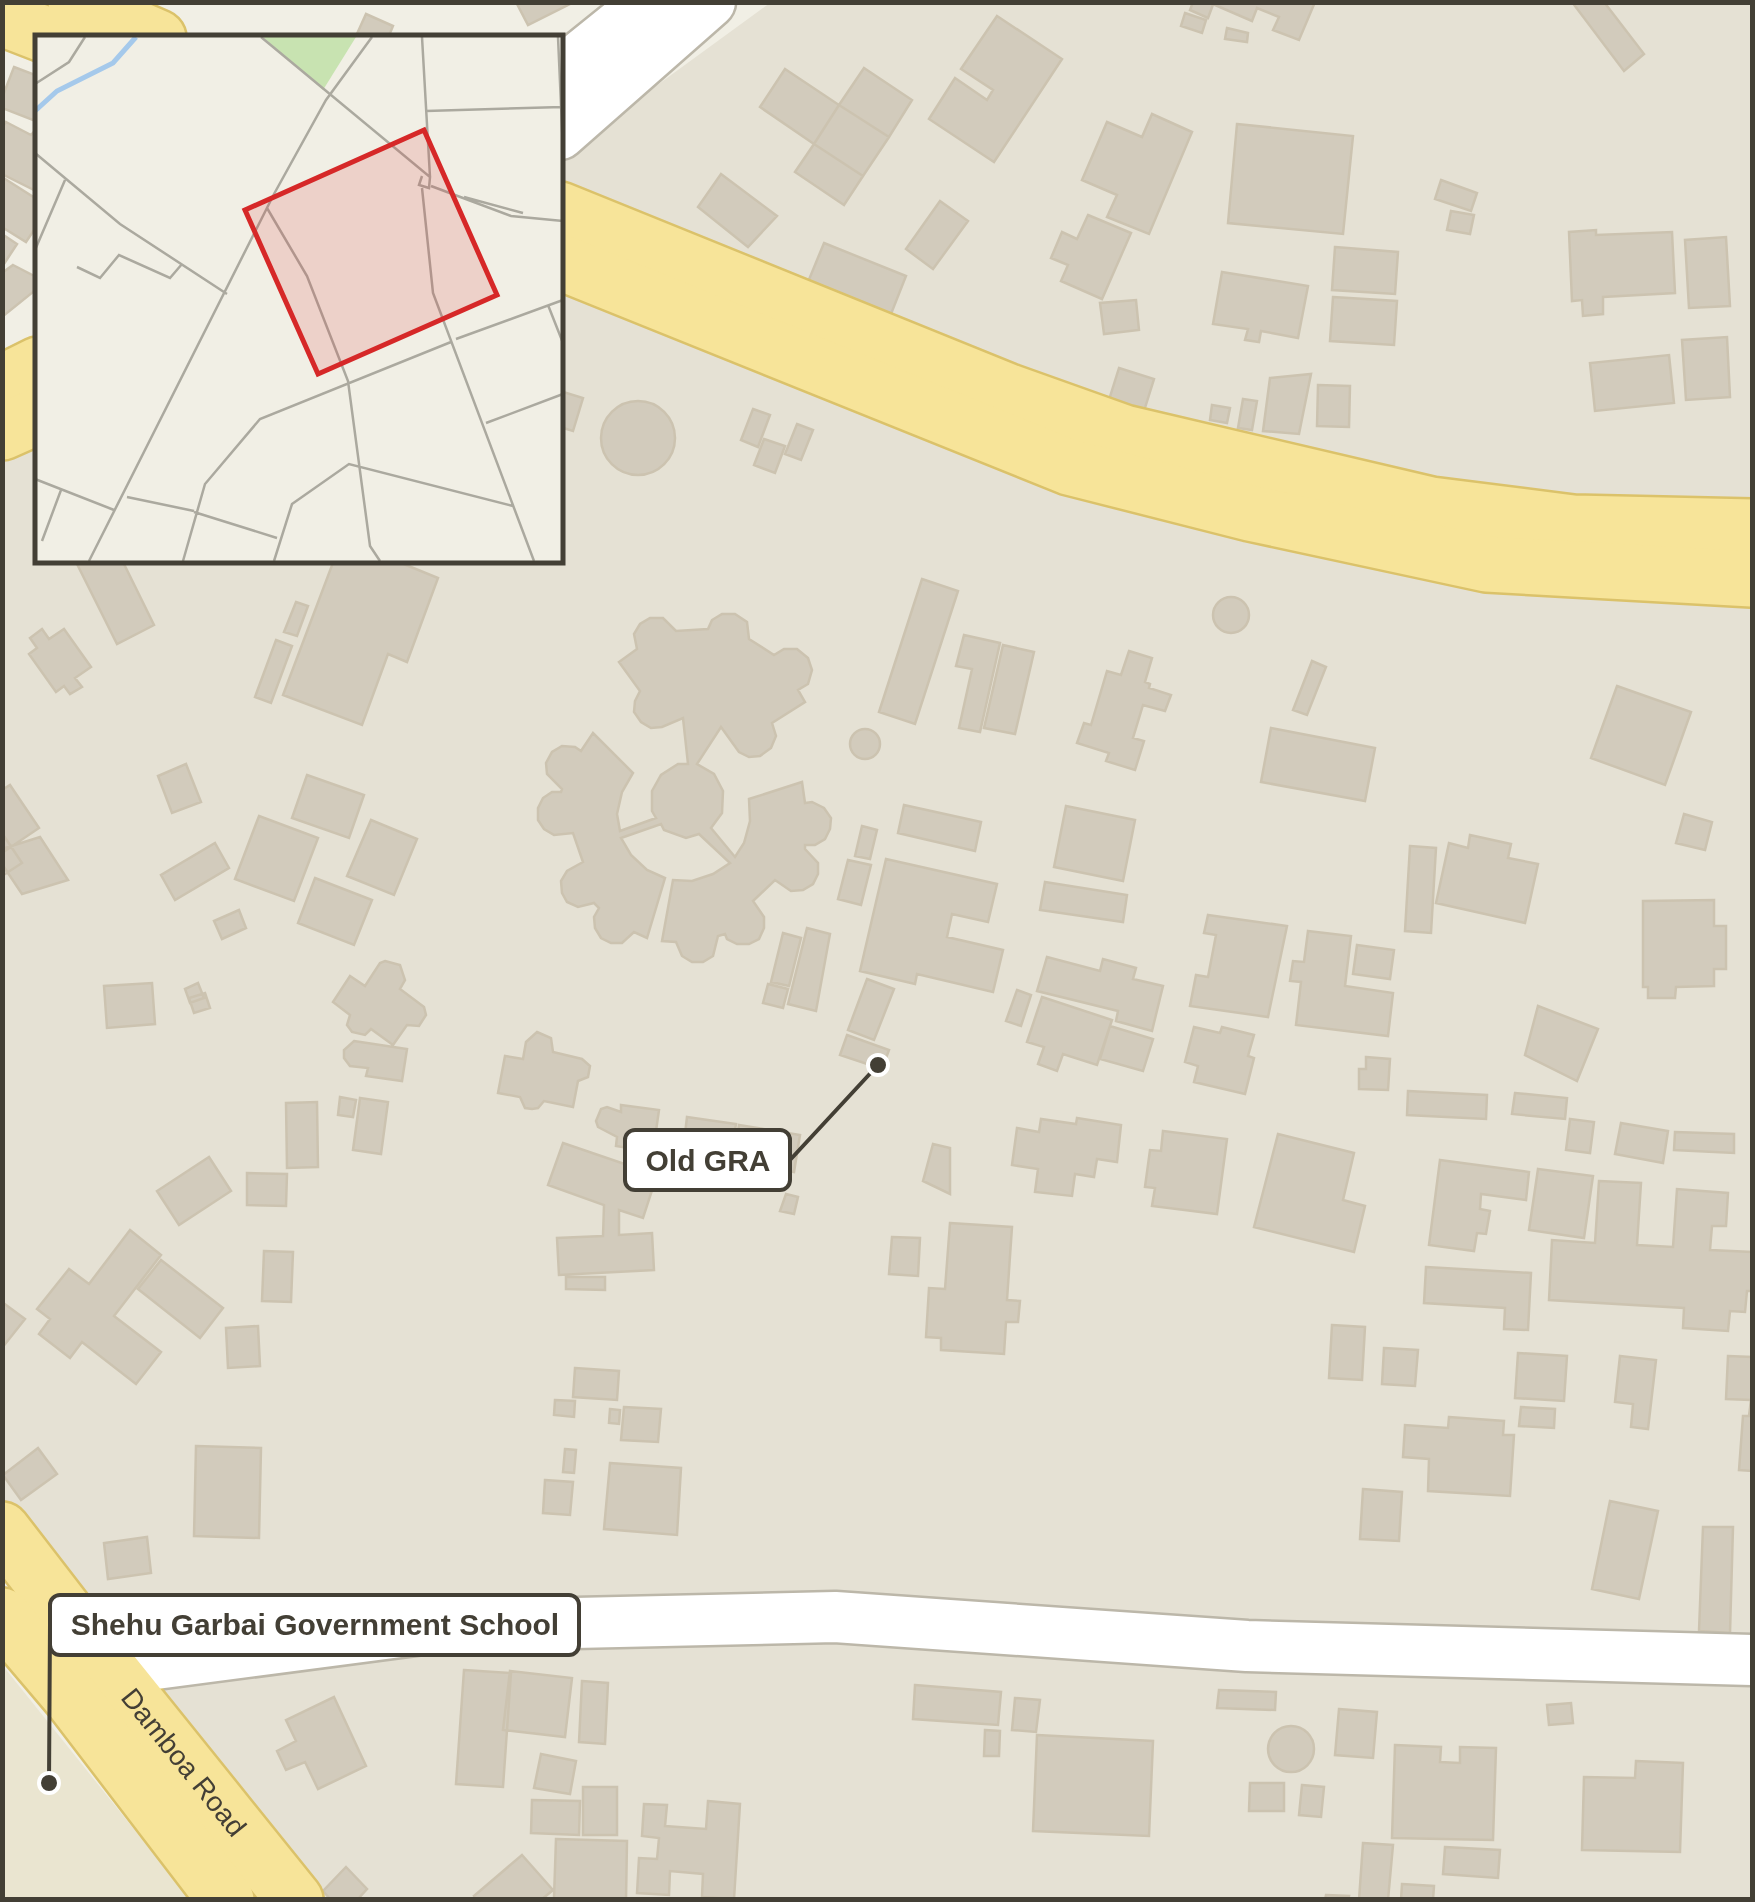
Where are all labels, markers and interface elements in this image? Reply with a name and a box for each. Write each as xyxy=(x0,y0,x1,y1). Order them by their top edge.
inset map xyxy=(35,35,562,562)
callout: Old GRA xyxy=(625,1130,790,1190)
text: Old GRA xyxy=(646,1144,771,1177)
callout: Shehu Garbai Government School xyxy=(50,1595,579,1655)
text: Shehu Garbai Government School xyxy=(71,1608,559,1641)
street label: Damboa Road xyxy=(115,1682,252,1842)

